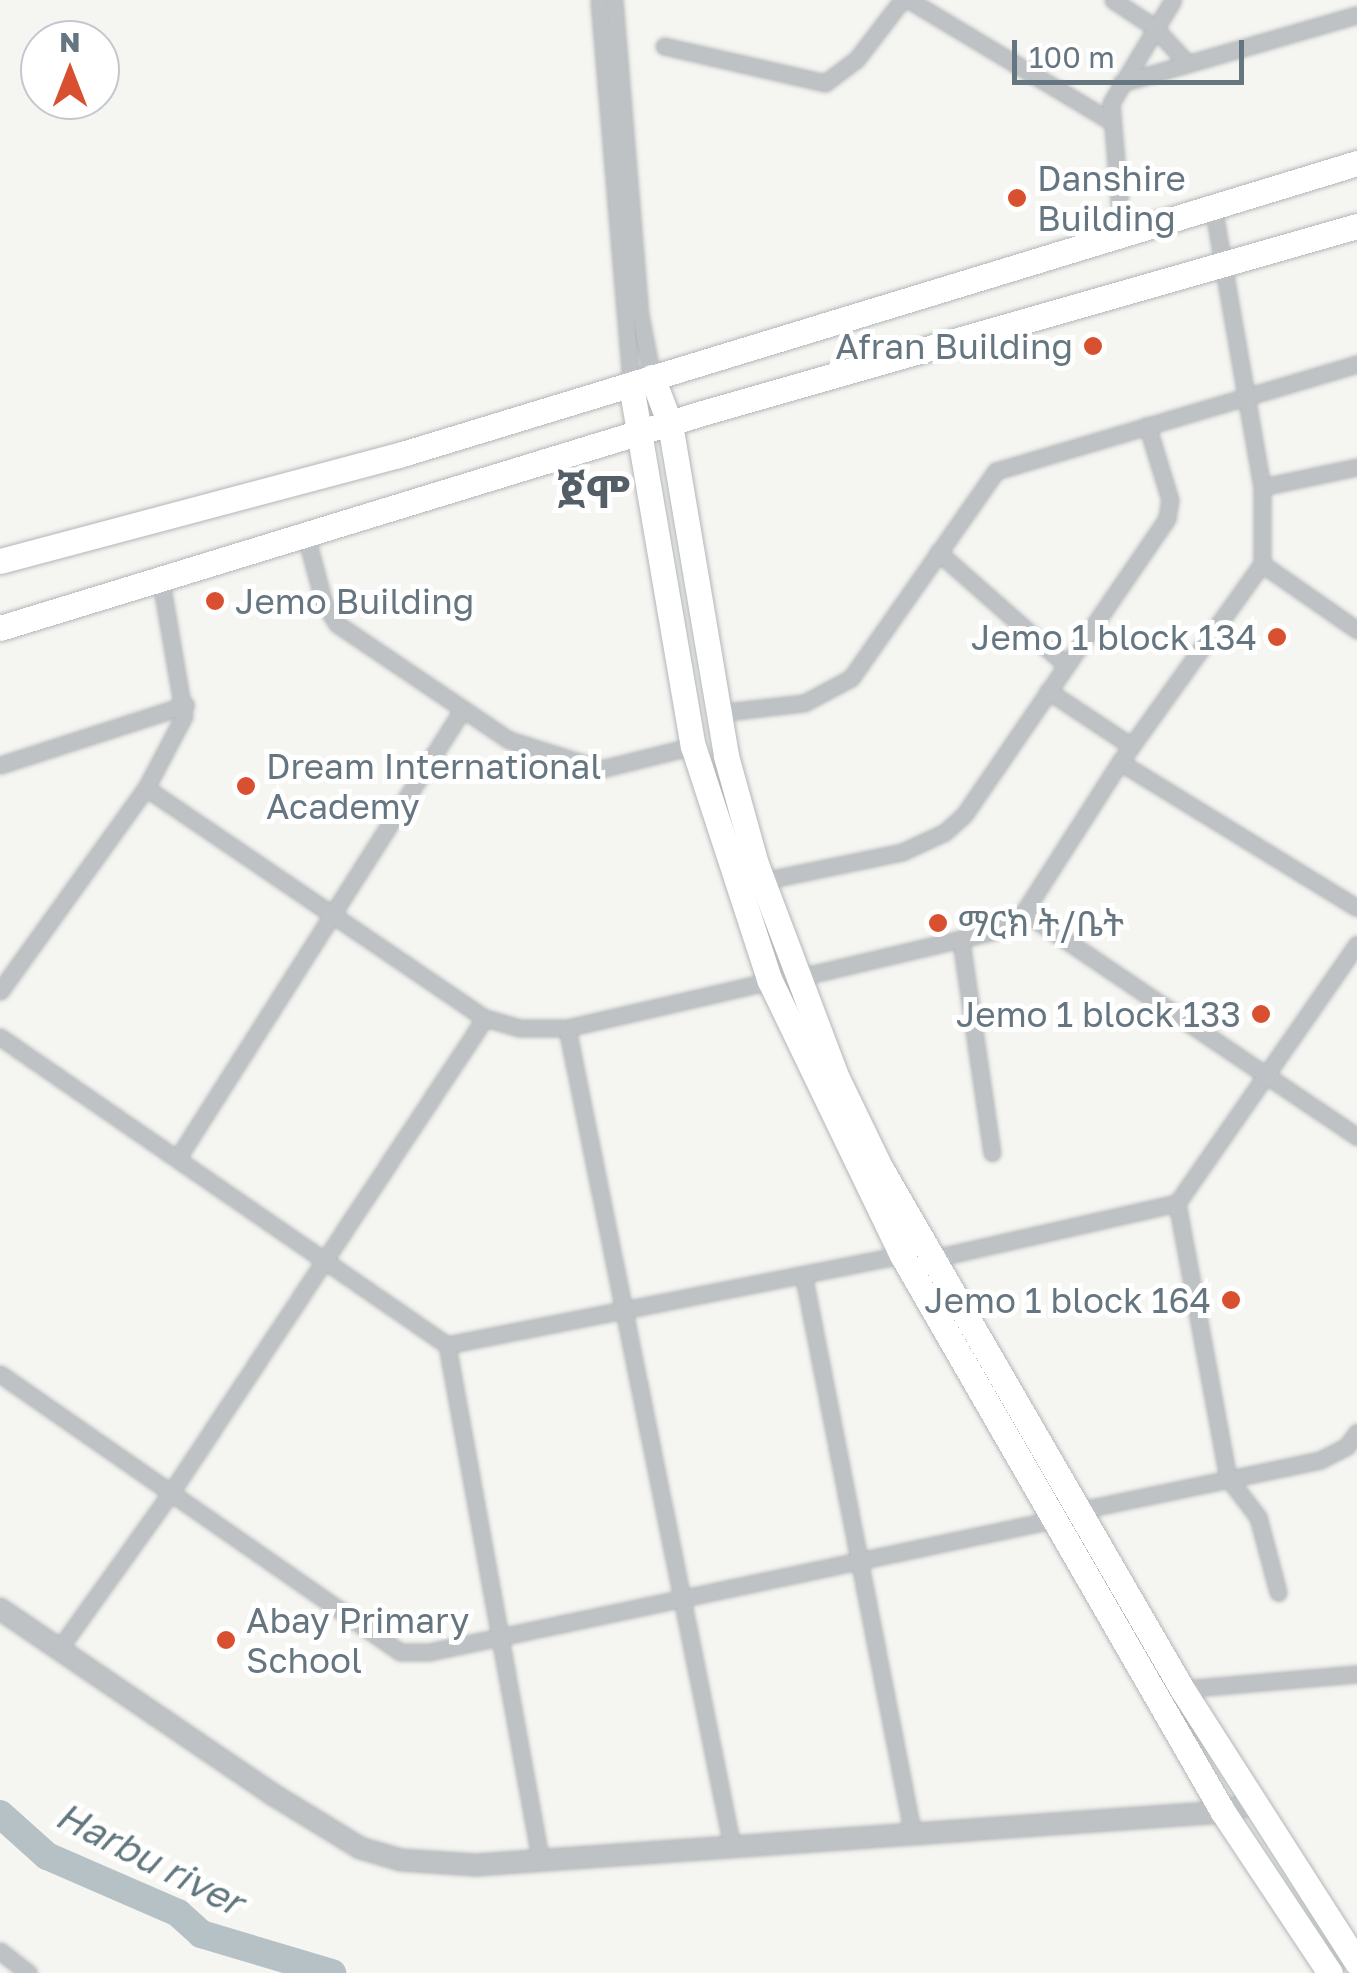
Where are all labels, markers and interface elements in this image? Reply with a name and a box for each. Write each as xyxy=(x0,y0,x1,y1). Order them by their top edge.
north arrow xyxy=(20,20,120,120)
scale bar xyxy=(1017,20,1250,82)
text: N xyxy=(59,25,81,58)
text: 100 m xyxy=(1029,39,1115,75)
place label: Danshire Building xyxy=(1037,157,1186,239)
marker: Danshire Building xyxy=(1006,187,1028,209)
place label: Afran Building xyxy=(835,325,1073,367)
marker: Afran Building xyxy=(1082,335,1104,357)
district label: ጀሞ xyxy=(557,465,631,519)
place label: Jemo Building xyxy=(235,580,474,622)
marker: Jemo Building xyxy=(204,590,226,612)
place label: Jemo 1 block 134 xyxy=(971,616,1257,658)
marker: Jemo 1 block 134 xyxy=(1266,626,1288,648)
place label: Dream International Academy xyxy=(266,745,602,827)
marker: Dream International Academy xyxy=(235,775,257,797)
place label: ማርክ ት/ቤት xyxy=(958,902,1124,944)
marker: ማርክ ት/ቤት xyxy=(927,912,949,934)
place label: Jemo 1 block 133 xyxy=(956,993,1241,1035)
marker: Jemo 1 block 133 xyxy=(1250,1003,1272,1025)
place label: Jemo 1 block 164 xyxy=(924,1279,1211,1321)
marker: Jemo 1 block 164 xyxy=(1220,1289,1242,1311)
place label: Abay Primary School xyxy=(246,1599,469,1681)
marker: Abay Primary School xyxy=(215,1629,237,1651)
water label: Harbu river xyxy=(49,1792,251,1924)

